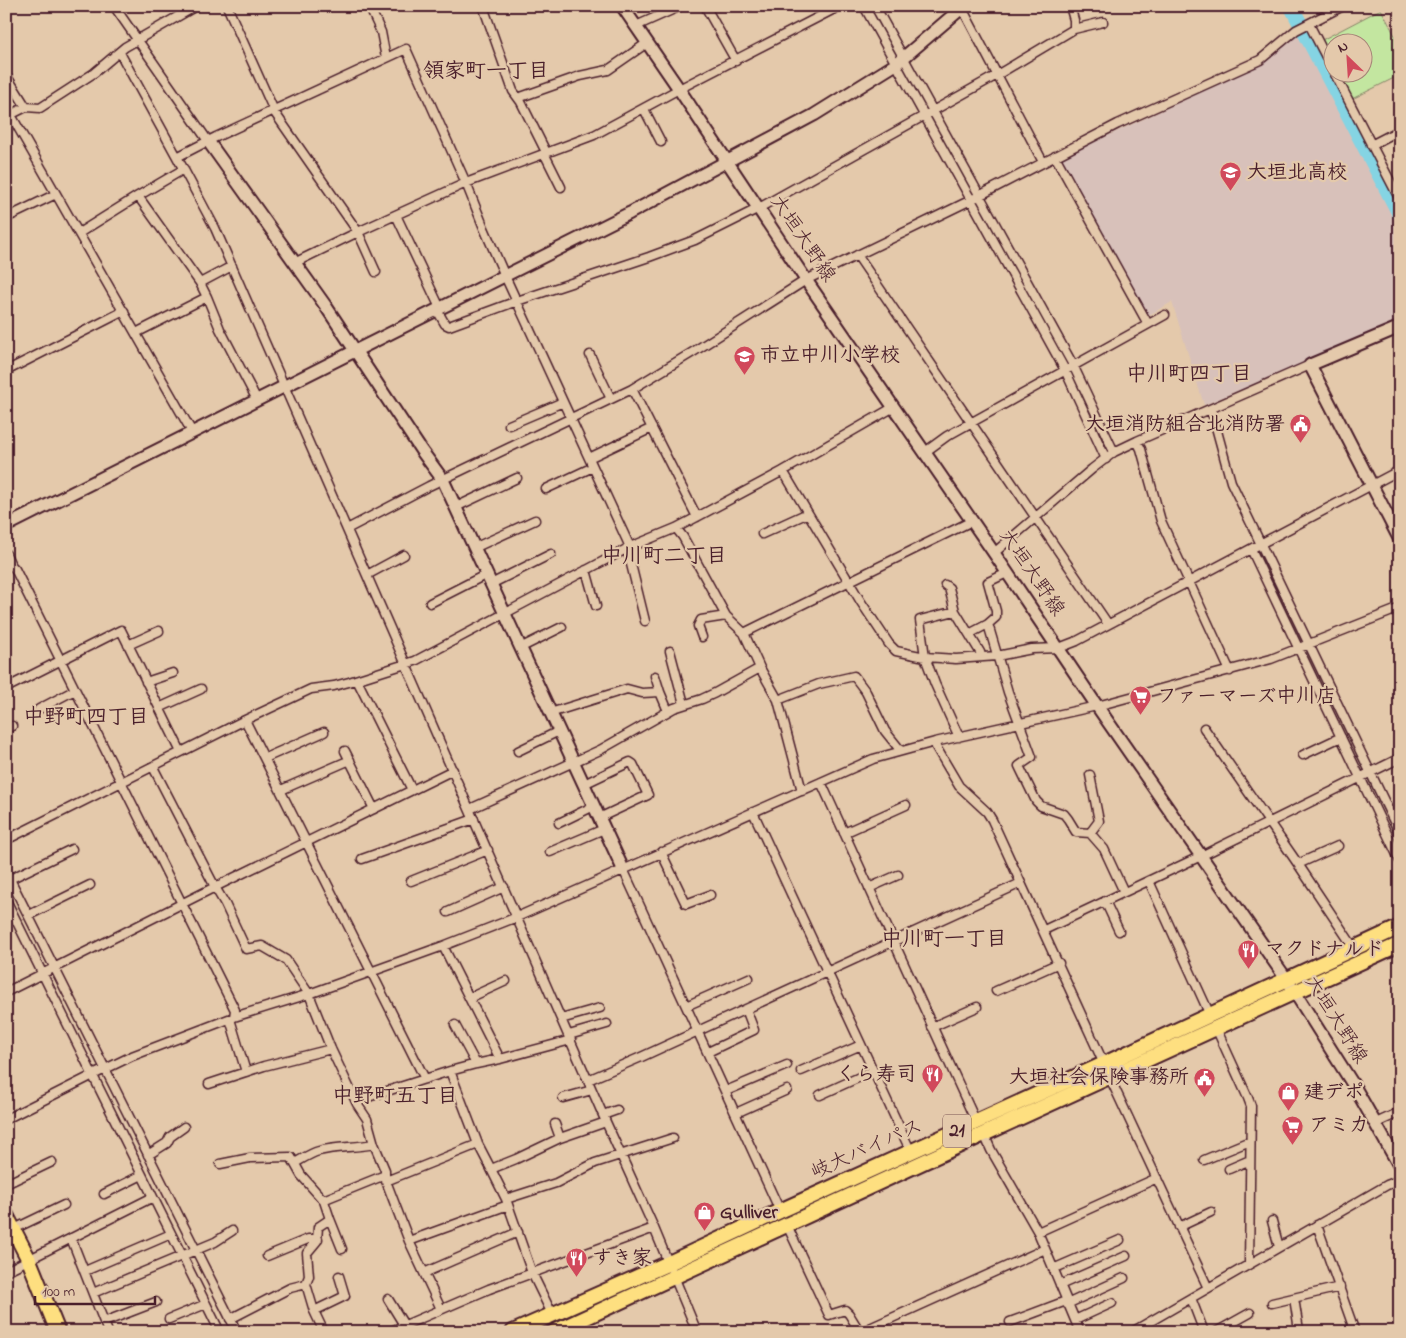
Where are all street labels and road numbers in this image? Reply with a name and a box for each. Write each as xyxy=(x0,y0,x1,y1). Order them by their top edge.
street label: 大垣大野線 xyxy=(762,189,842,289)
street label: 大垣大野線 xyxy=(991,523,1071,623)
street label: 大垣大野線 xyxy=(1296,970,1374,1070)
street label: 岐大バイパス xyxy=(806,1112,928,1188)
road number: 21 xyxy=(943,1114,971,1148)

